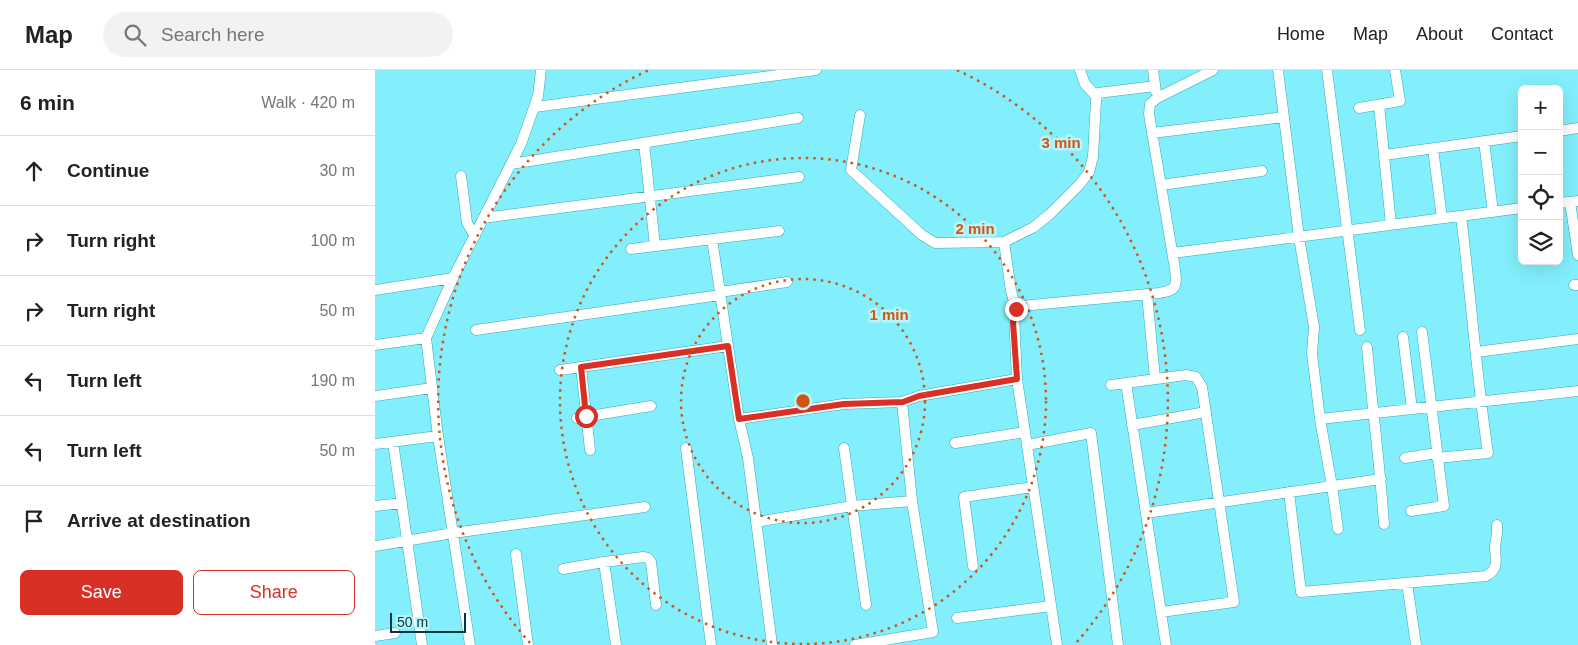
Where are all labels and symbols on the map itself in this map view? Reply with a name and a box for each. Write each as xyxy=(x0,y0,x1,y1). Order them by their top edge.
text: 3 min xyxy=(1041,134,1081,151)
text: 2 min xyxy=(955,220,995,237)
route end xyxy=(1005,298,1028,321)
text: 1 min xyxy=(869,306,909,323)
centre of rings xyxy=(794,392,812,410)
route start xyxy=(575,405,598,428)
scale bar xyxy=(390,610,466,633)

